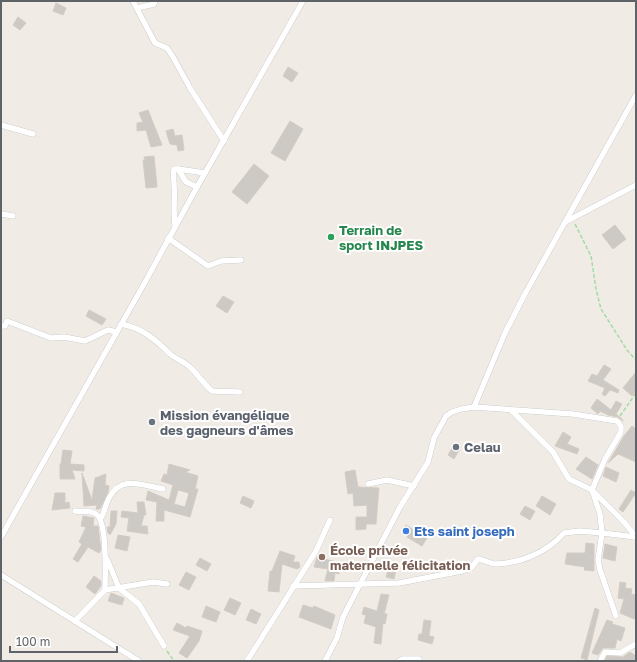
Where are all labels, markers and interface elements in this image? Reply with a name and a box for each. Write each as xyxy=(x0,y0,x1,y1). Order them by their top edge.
place label: Terrain de sport INJPES xyxy=(339,222,423,253)
marker: Terrain de sport INJPES xyxy=(326,232,336,242)
place label: Mission évangélique des gagneurs d'âmes xyxy=(160,407,294,438)
marker: Mission évangélique des gagneurs d'âmes xyxy=(147,417,157,427)
place label: Celau xyxy=(464,439,501,455)
marker: Celau xyxy=(451,442,461,452)
place label: Ets saint joseph xyxy=(414,523,515,539)
marker: Ets saint joseph xyxy=(401,526,411,536)
place label: École privée maternelle félicitation xyxy=(330,542,471,573)
marker: École privée maternelle félicitation xyxy=(317,552,327,562)
scale bar xyxy=(10,628,117,654)
text: 100 m xyxy=(16,634,50,649)

